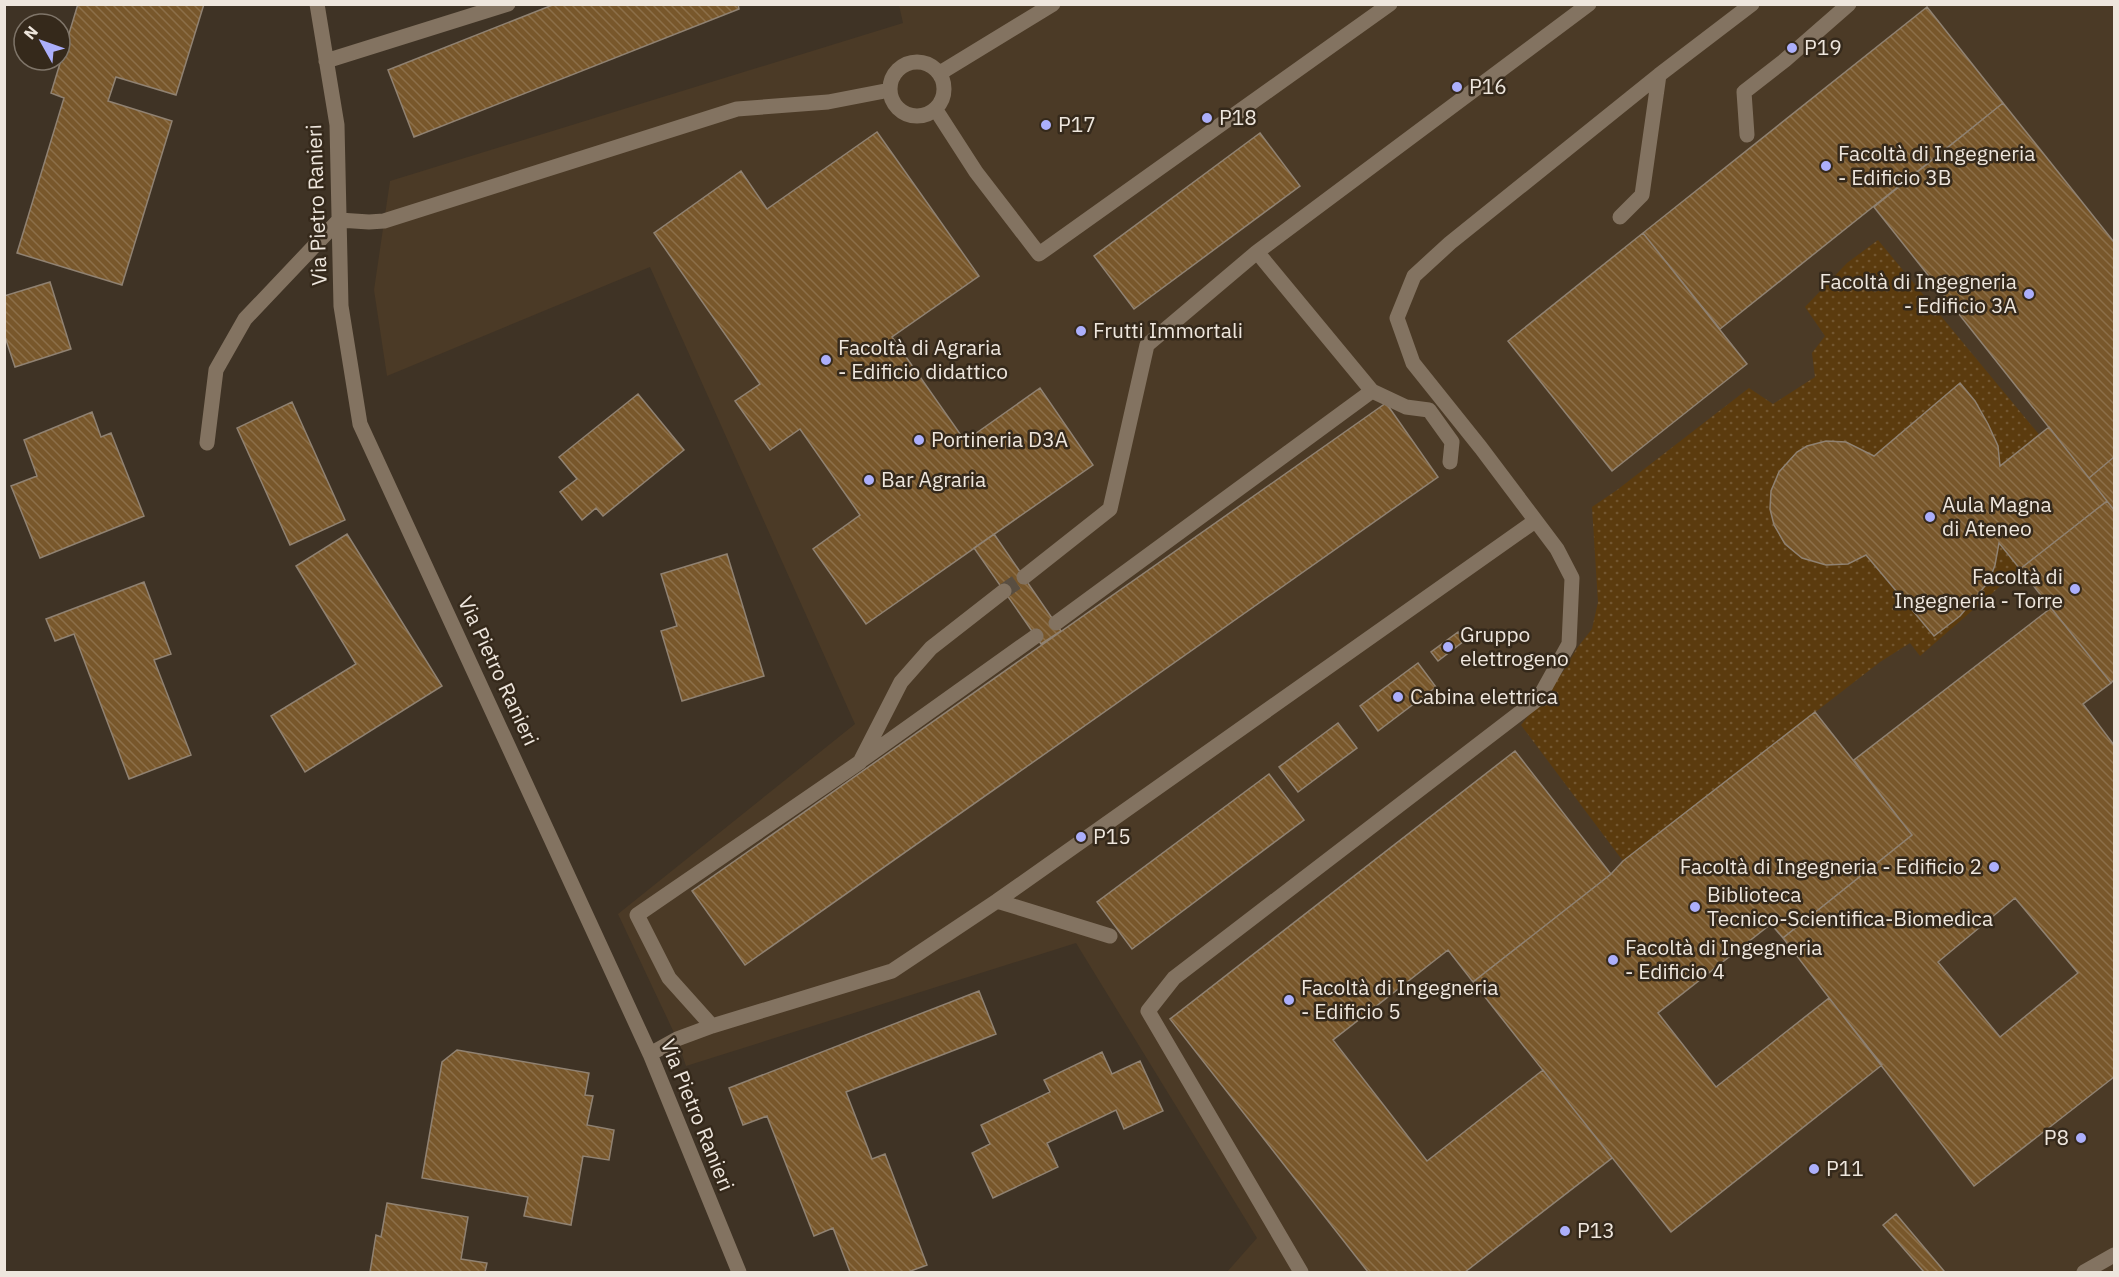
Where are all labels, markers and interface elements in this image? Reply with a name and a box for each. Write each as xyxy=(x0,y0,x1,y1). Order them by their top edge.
north arrow xyxy=(12,12,72,72)
text: N xyxy=(19,21,42,43)
place label: P19 xyxy=(1804,33,1842,61)
marker: P19 xyxy=(1785,41,1799,55)
place label: P16 xyxy=(1469,72,1507,100)
marker: P16 xyxy=(1450,80,1464,94)
place label: P18 xyxy=(1219,103,1257,131)
place label: P17 xyxy=(1058,110,1096,138)
marker: P18 xyxy=(1200,111,1214,125)
marker: P17 xyxy=(1039,118,1053,132)
street label: Via Pietro Ranieri xyxy=(299,124,333,286)
place label: Facoltà di Ingegneria - Edificio 3B xyxy=(1838,139,2035,191)
marker: Facoltà di Ingegneria - Edificio 3B xyxy=(1819,159,1833,173)
place label: Facoltà di Ingegneria - Edificio 3A xyxy=(1820,267,2017,319)
marker: Facoltà di Ingegneria - Edificio 3A xyxy=(2022,287,2036,301)
place label: Frutti Immortali xyxy=(1093,316,1243,344)
marker: Frutti Immortali xyxy=(1074,324,1088,338)
place label: Facoltà di Agraria - Edificio didattico xyxy=(838,333,1008,385)
marker: Facoltà di Agraria - Edificio didattico xyxy=(819,353,833,367)
place label: Portineria D3A xyxy=(931,425,1068,453)
marker: Portineria D3A xyxy=(912,433,926,447)
place label: Bar Agraria xyxy=(881,465,986,493)
marker: Bar Agraria xyxy=(862,473,876,487)
place label: Aula Magna di Ateneo xyxy=(1942,490,2052,542)
marker: Aula Magna di Ateneo xyxy=(1923,510,1937,524)
place label: Facoltà di Ingegneria - Torre xyxy=(1894,562,2063,614)
marker: Facoltà di Ingegneria - Torre xyxy=(2068,582,2082,596)
street label: Via Pietro Ranieri xyxy=(452,591,546,750)
place label: Gruppo elettrogeno xyxy=(1460,620,1569,672)
marker: Gruppo elettrogeno xyxy=(1441,640,1455,654)
place label: Cabina elettrica xyxy=(1410,682,1558,710)
marker: Cabina elettrica xyxy=(1391,690,1405,704)
place label: P15 xyxy=(1093,822,1131,850)
marker: P15 xyxy=(1074,830,1088,844)
place label: Facoltà di Ingegneria - Edificio 2 xyxy=(1680,852,1982,880)
marker: Facoltà di Ingegneria - Edificio 2 xyxy=(1987,860,2001,874)
place label: Biblioteca Tecnico-Scientifica-Biomedica xyxy=(1707,880,1993,932)
marker: Biblioteca Tecnico-Scientifica-Biomedica xyxy=(1688,900,1702,914)
place label: Facoltà di Ingegneria - Edificio 4 xyxy=(1625,933,1822,985)
marker: Facoltà di Ingegneria - Edificio 4 xyxy=(1606,953,1620,967)
place label: Facoltà di Ingegneria - Edificio 5 xyxy=(1301,973,1498,1025)
marker: Facoltà di Ingegneria - Edificio 5 xyxy=(1282,993,1296,1007)
street label: Via Pietro Ranieri xyxy=(655,1035,741,1195)
place label: P8 xyxy=(2044,1123,2069,1151)
marker: P8 xyxy=(2074,1131,2088,1145)
place label: P11 xyxy=(1826,1154,1864,1182)
marker: P11 xyxy=(1807,1162,1821,1176)
place label: P13 xyxy=(1577,1216,1615,1244)
marker: P13 xyxy=(1558,1224,1572,1238)

